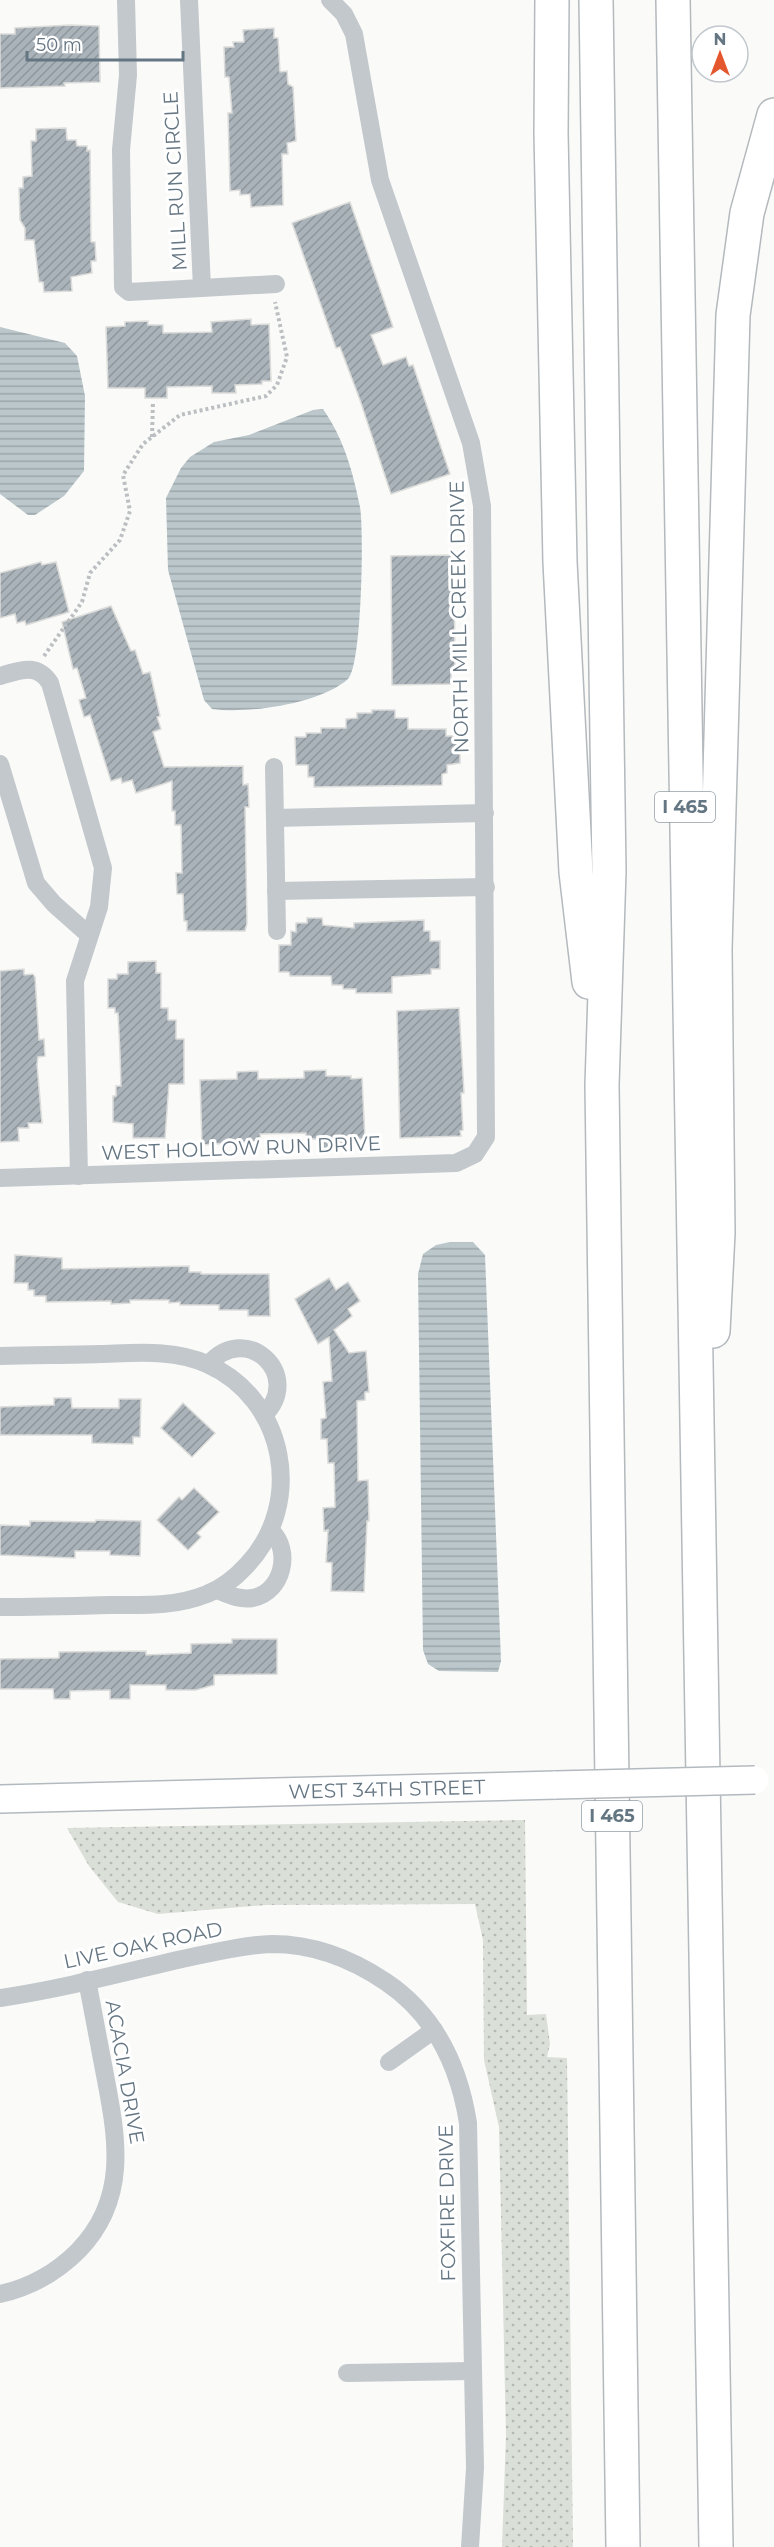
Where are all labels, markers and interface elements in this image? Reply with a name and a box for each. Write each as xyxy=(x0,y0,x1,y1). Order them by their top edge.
scale bar xyxy=(27,24,183,62)
north arrow xyxy=(690,24,750,84)
text: N xyxy=(714,30,726,49)
text: 50 m xyxy=(36,34,82,56)
street label: MILL RUN CIRCLE xyxy=(158,91,192,271)
street label: NORTH MILL CREEK DRIVE xyxy=(445,480,473,754)
road number: I 465 xyxy=(655,792,715,822)
street label: WEST HOLLOW RUN DRIVE xyxy=(101,1131,381,1165)
street label: WEST 34TH STREET xyxy=(288,1775,486,1804)
road number: I 465 xyxy=(582,1801,642,1831)
street label: LIVE OAK ROAD xyxy=(61,1916,225,1974)
street label: ACACIA DRIVE xyxy=(101,1998,149,2146)
street label: FOXFIRE DRIVE xyxy=(434,2124,460,2282)

